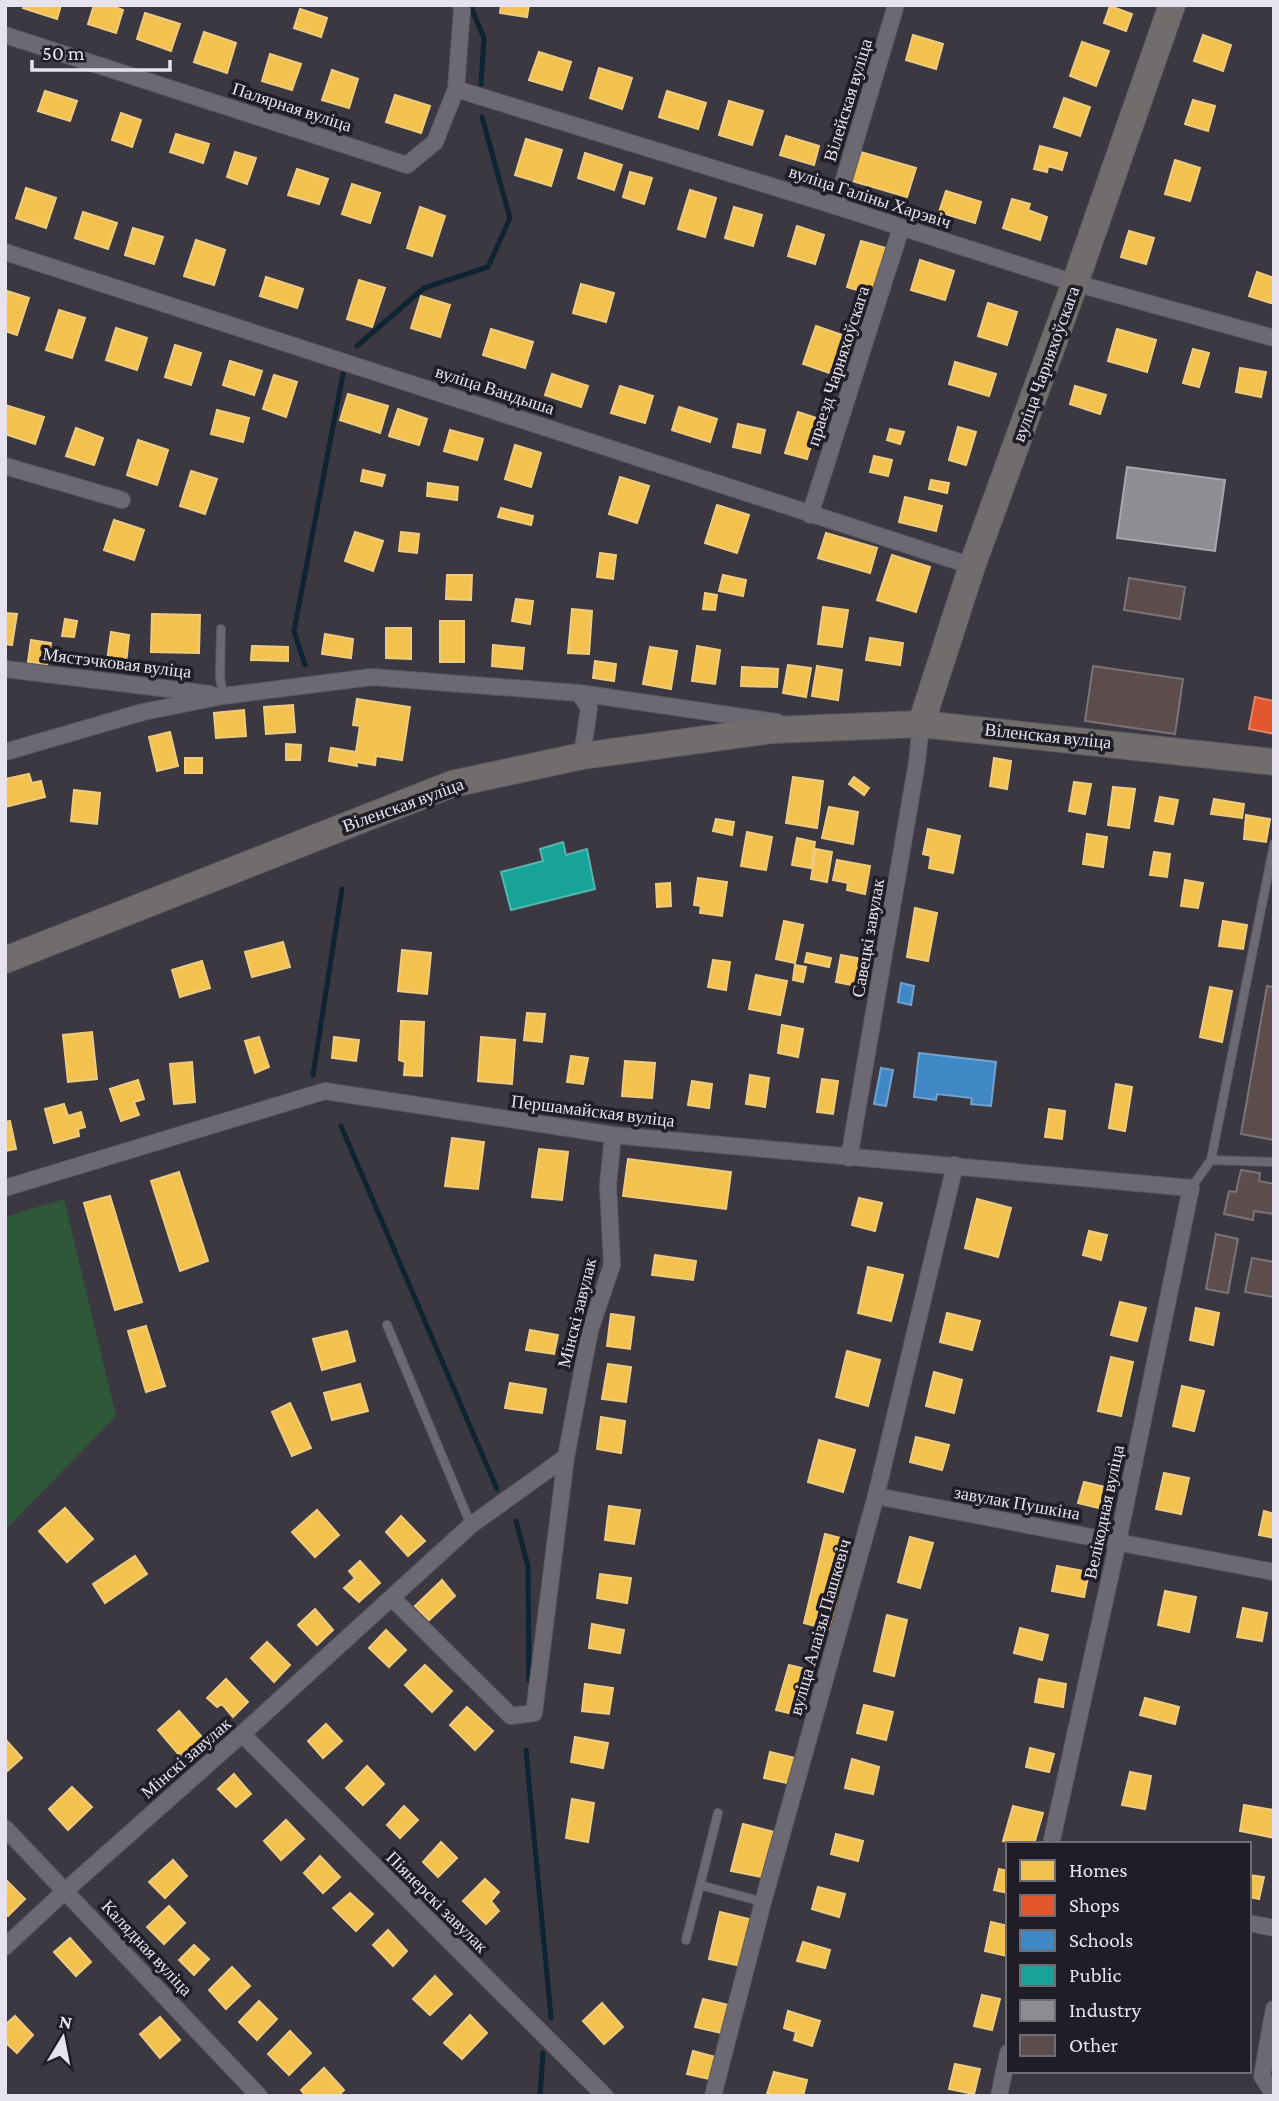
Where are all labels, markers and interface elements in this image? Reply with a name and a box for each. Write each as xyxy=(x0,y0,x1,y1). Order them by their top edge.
scale bar xyxy=(32,28,170,72)
street label: Вілейская вуліца xyxy=(820,36,876,164)
text: 50 m xyxy=(42,41,85,65)
street label: Палярная вуліца xyxy=(230,78,354,136)
street label: вуліца Галіны Харэвіч xyxy=(787,161,953,233)
street label: праезд Чарняхоўскага xyxy=(803,284,873,448)
street label: вуліца Чарняхоўскага xyxy=(1009,284,1083,444)
street label: вуліца Вандыша xyxy=(433,361,557,419)
street label: Мястэчковая вуліца xyxy=(41,644,193,682)
street label: Віленская вуліца xyxy=(984,719,1112,753)
street label: Віленская вуліца xyxy=(340,774,466,836)
street label: Савецкі завулак xyxy=(848,877,888,999)
street label: Першамайская вуліца xyxy=(510,1091,676,1131)
street label: Мінскі завулак xyxy=(554,1256,600,1370)
street label: Велікодная вуліца xyxy=(1080,1443,1128,1581)
street label: завулак Пушкіна xyxy=(952,1482,1082,1524)
street label: вуліца Алаізы Пашкевіч xyxy=(785,1537,855,1717)
street label: Мінскі завулак xyxy=(137,1713,235,1803)
legend xyxy=(1006,1842,1251,2073)
street label: Піянерскі завулак xyxy=(382,1847,492,1957)
text: Homes xyxy=(1069,1858,1128,1882)
text: Shops xyxy=(1069,1893,1120,1917)
street label: Калядная вуліца xyxy=(98,1896,196,2000)
text: Schools xyxy=(1069,1928,1133,1952)
text: Public xyxy=(1069,1963,1121,1987)
text: Industry xyxy=(1069,1998,1142,2022)
north arrow xyxy=(28,2003,98,2073)
text: N xyxy=(58,2010,74,2033)
text: Other xyxy=(1069,2033,1119,2057)

